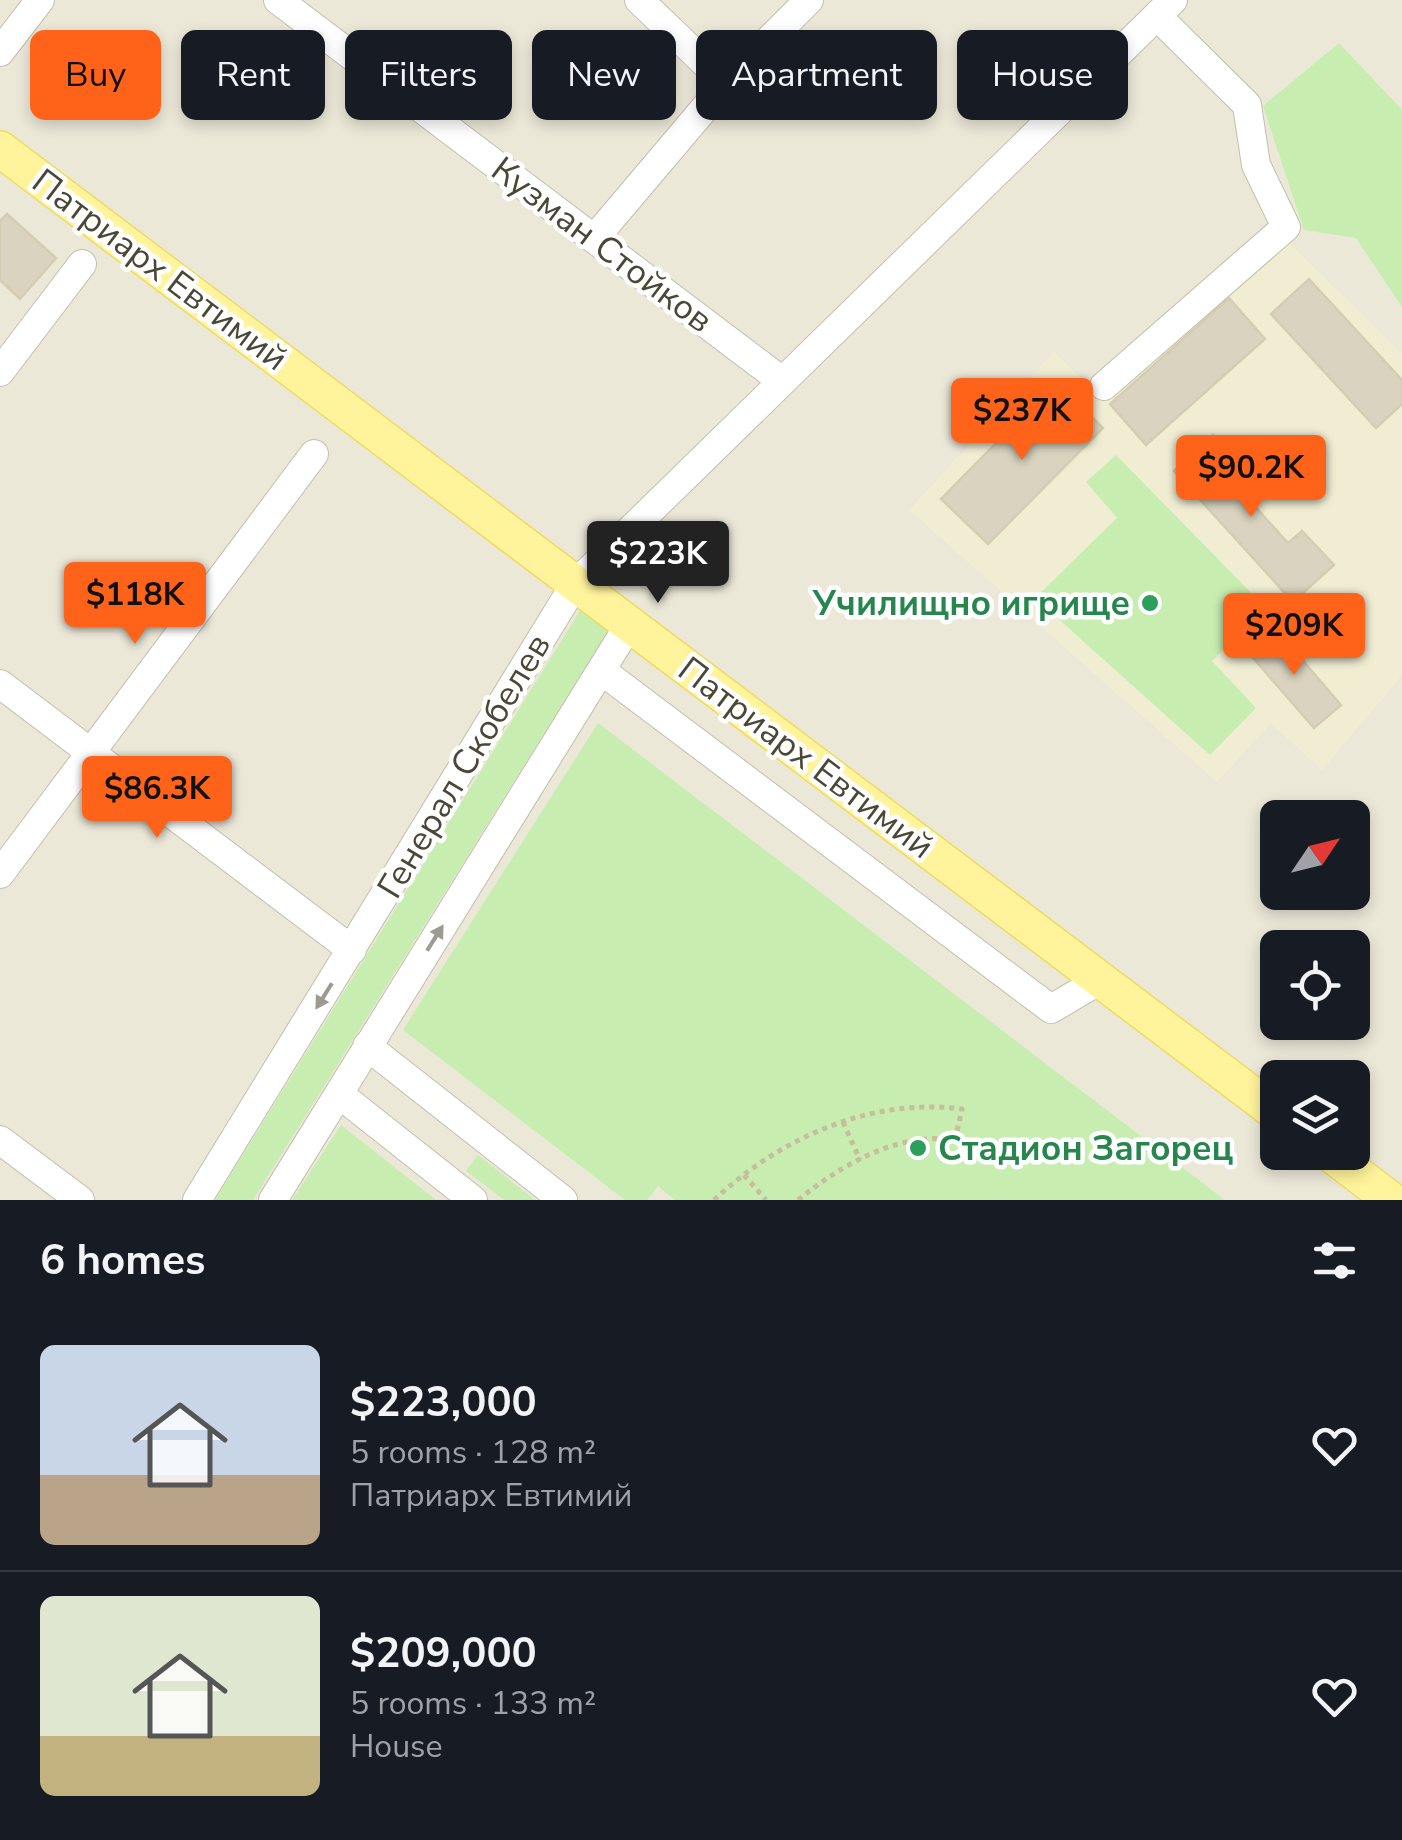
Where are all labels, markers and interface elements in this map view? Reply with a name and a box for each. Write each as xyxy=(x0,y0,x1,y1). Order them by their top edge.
chip: Buy xyxy=(30,30,161,120)
chip: Rent xyxy=(181,30,325,120)
chip: Filters xyxy=(345,30,512,120)
chip: New xyxy=(532,30,676,120)
chip: Apartment xyxy=(696,30,937,120)
chip: House xyxy=(957,30,1128,120)
street label: Кузман Стойков xyxy=(482,146,722,344)
street label: Патриарх Евтимий xyxy=(23,158,297,382)
pin: $237K xyxy=(952,378,1092,463)
text: $237K xyxy=(973,389,1071,432)
pin: $90.2K xyxy=(1170,435,1332,520)
text: $90.2K xyxy=(1198,446,1304,489)
pin: $223K xyxy=(588,521,728,606)
text: $223K xyxy=(609,532,707,575)
pin: $118K xyxy=(65,562,205,647)
text: $118K xyxy=(86,573,184,616)
place label: Училищно игрище xyxy=(812,580,1130,627)
marker: Училищно игрище xyxy=(1139,592,1161,614)
pin: $209K xyxy=(1224,593,1364,678)
text: $209K xyxy=(1245,604,1343,647)
street label: Генерал Скобелев xyxy=(366,625,562,907)
street label: Патриарх Евтимий xyxy=(669,646,943,870)
pin: $86.3K xyxy=(76,756,238,841)
text: $86.3K xyxy=(104,767,210,810)
north arrow xyxy=(1260,800,1370,910)
map controls xyxy=(1260,800,1370,1170)
one-way arrow xyxy=(425,925,443,952)
button: locate xyxy=(1260,930,1370,1040)
one-way arrow xyxy=(315,982,333,1010)
button: layers xyxy=(1260,1060,1370,1170)
place label: Стадион Загорец xyxy=(938,1125,1234,1172)
marker: Стадион Загорец xyxy=(907,1137,929,1159)
text: 6 homes xyxy=(40,1232,205,1289)
icon: filters xyxy=(1307,1233,1362,1288)
text: $223,000 xyxy=(350,1374,537,1431)
icon: home xyxy=(120,1385,240,1505)
icon: heart xyxy=(1307,1418,1362,1473)
text: 5 rooms · 128 m² xyxy=(350,1431,596,1474)
text: Патриарх Евтимий xyxy=(350,1474,632,1517)
text: $209,000 xyxy=(350,1625,537,1682)
icon: home xyxy=(120,1636,240,1756)
icon: heart xyxy=(1307,1669,1362,1724)
text: 5 rooms · 133 m² xyxy=(350,1682,596,1725)
text: House xyxy=(350,1725,443,1768)

